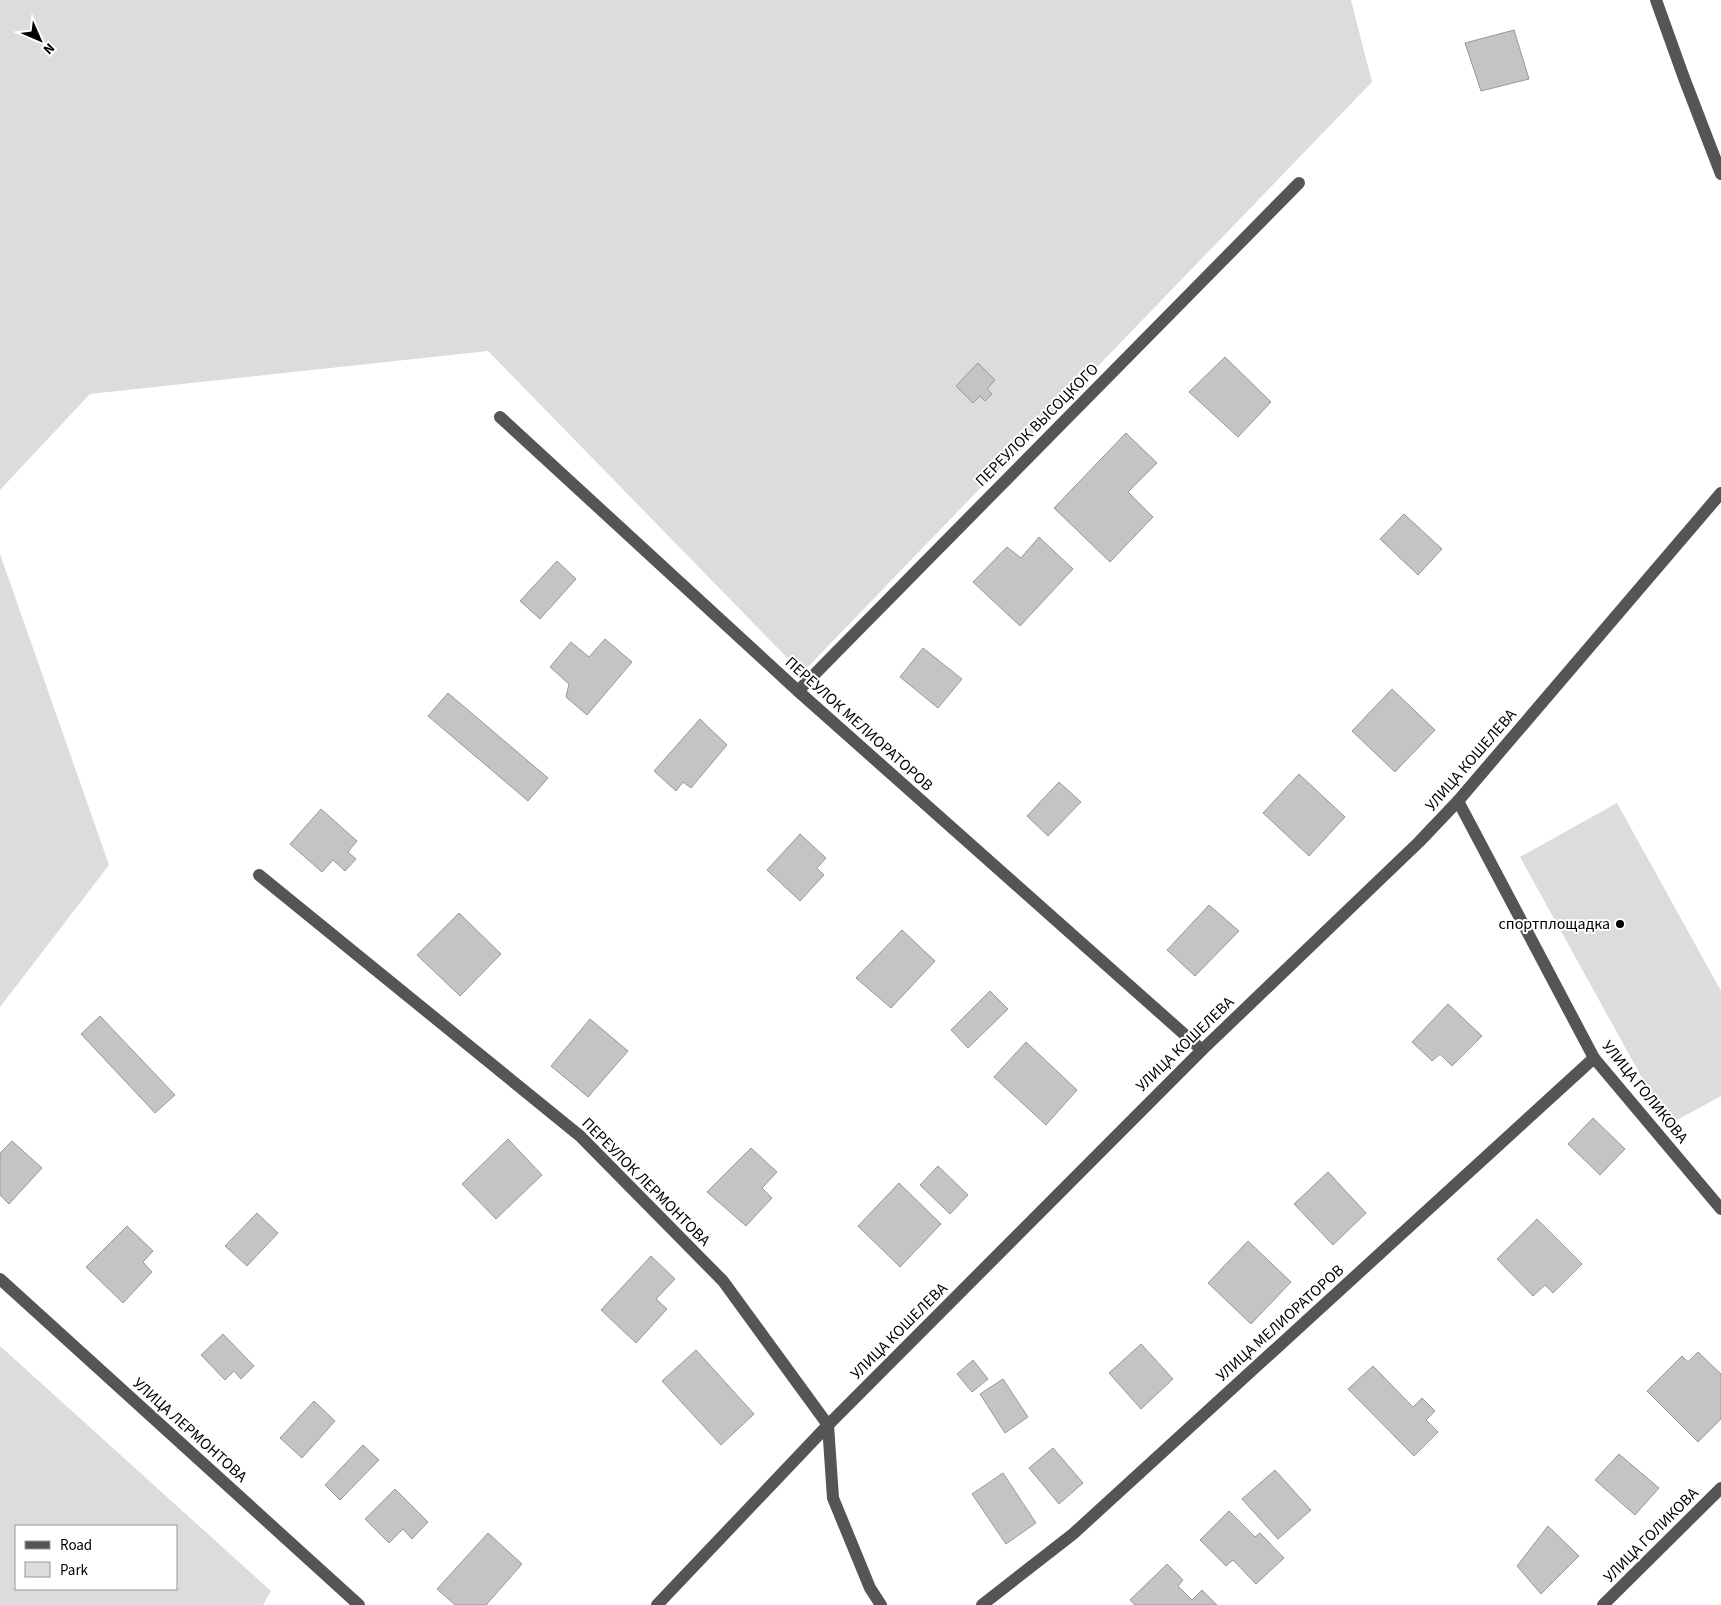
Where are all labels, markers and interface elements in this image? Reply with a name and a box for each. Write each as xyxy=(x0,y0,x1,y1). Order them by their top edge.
north arrow xyxy=(15,15,65,65)
text: N xyxy=(38,38,59,59)
street label: ПЕРЕУЛОК ВЫСОЦКОГО xyxy=(971,359,1103,491)
street label: ПЕРЕУЛОК МЕЛИОРАТОРОВ xyxy=(780,652,938,796)
street label: УЛИЦА КОШЕЛЕВА xyxy=(1420,704,1522,816)
place label: спортплощадка xyxy=(1499,913,1610,935)
marker: спортплощадка xyxy=(1614,918,1626,930)
street label: УЛИЦА КОШЕЛЕВА xyxy=(1131,991,1239,1097)
street label: УЛИЦА ГОЛИКОВА xyxy=(1597,1036,1693,1148)
street label: ПЕРЕУЛОК ЛЕРМОНТОВА xyxy=(577,1113,715,1251)
street label: УЛИЦА МЕЛИОРАТОРОВ xyxy=(1211,1260,1349,1386)
street label: УЛИЦА КОШЕЛЕВА xyxy=(846,1277,953,1384)
street label: УЛИЦА ЛЕРМОНТОВА xyxy=(128,1373,252,1488)
street label: УЛИЦА ГОЛИКОВА xyxy=(1599,1482,1704,1587)
legend xyxy=(15,1525,178,1590)
text: Road xyxy=(60,1535,92,1556)
text: Park xyxy=(60,1560,89,1581)

